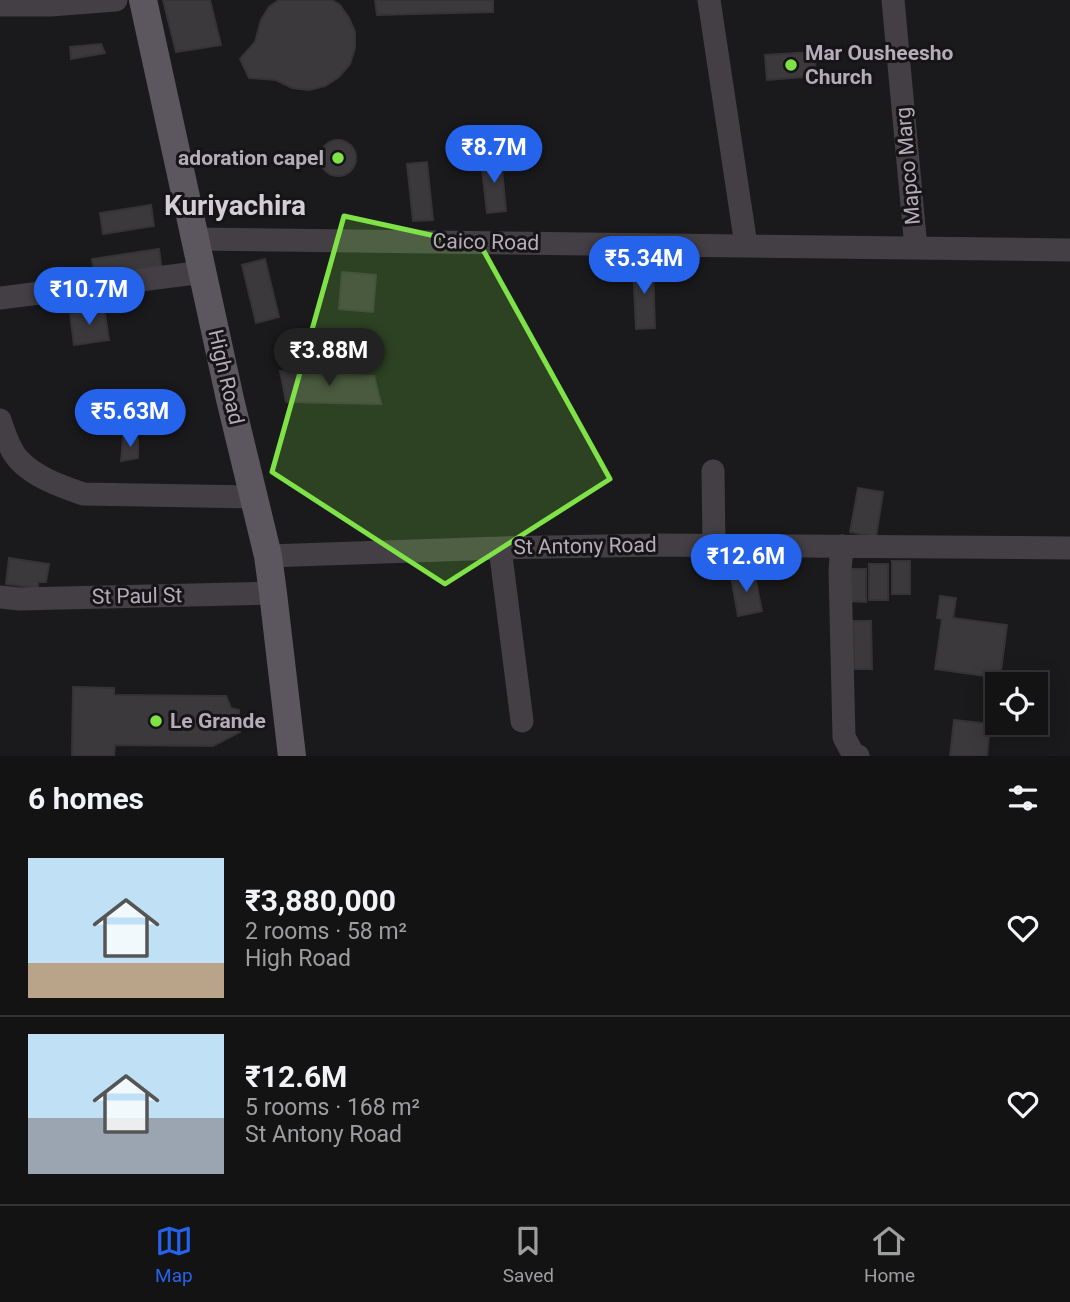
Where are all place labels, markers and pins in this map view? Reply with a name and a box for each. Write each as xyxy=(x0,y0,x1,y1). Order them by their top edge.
place label: Mar Ousheesho Church xyxy=(805,41,954,89)
marker: Mar Ousheesho Church xyxy=(783,57,799,73)
pin: ₹8.7M xyxy=(445,125,543,185)
place label: adoration capel xyxy=(178,146,324,170)
marker: adoration capel xyxy=(330,150,346,166)
pin: ₹5.34M xyxy=(587,236,701,296)
pin: ₹10.7M xyxy=(32,268,146,327)
pin: ₹3.88M xyxy=(272,328,386,388)
pin: ₹5.63M xyxy=(73,390,187,449)
pin: ₹12.6M xyxy=(689,534,803,594)
place label: Le Grande xyxy=(170,709,266,733)
marker: Le Grande xyxy=(148,713,164,729)

